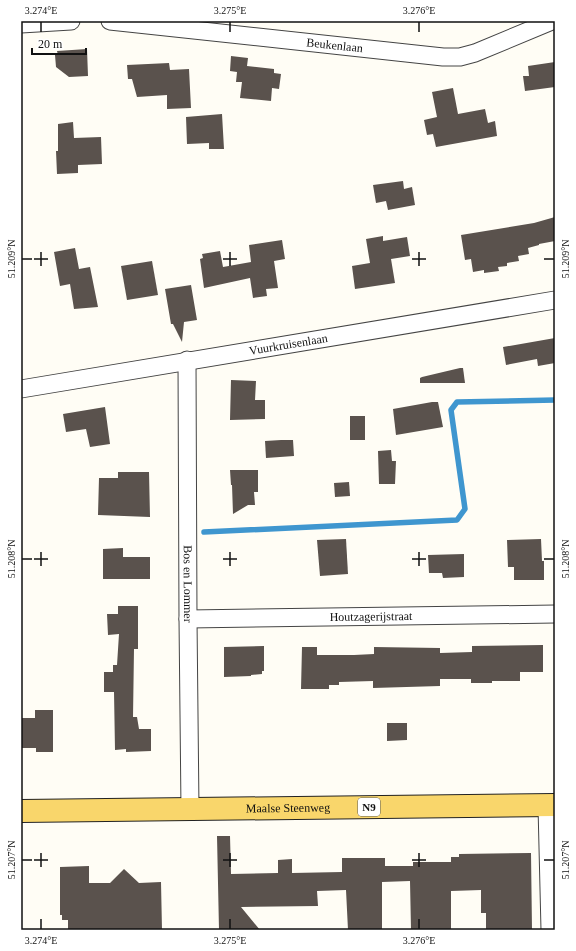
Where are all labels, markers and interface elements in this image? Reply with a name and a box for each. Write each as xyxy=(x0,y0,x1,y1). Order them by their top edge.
text: 3.274°E xyxy=(25,5,57,16)
text: 3.275°E xyxy=(214,5,246,16)
text: 3.276°E xyxy=(403,5,435,16)
scale bar xyxy=(32,30,86,56)
street label: Beukenlaan xyxy=(306,35,364,55)
text: 20 m xyxy=(38,37,63,51)
text: 51.209°N xyxy=(6,240,17,278)
text: 51.209°N xyxy=(560,240,571,278)
street label: Vuurkruisenlaan xyxy=(248,331,329,358)
text: 51.208°N xyxy=(6,540,17,578)
text: 51.208°N xyxy=(560,540,571,578)
street label: Bos en Lommer xyxy=(181,545,195,623)
street label: Houtzagerijstraat xyxy=(330,609,413,624)
road number: N9 xyxy=(358,798,380,816)
street label: Maalse Steenweg xyxy=(246,801,330,815)
text: 51.207°N xyxy=(6,841,17,879)
text: 51.207°N xyxy=(560,841,571,879)
text: 3.274°E xyxy=(25,935,57,946)
text: 3.275°E xyxy=(214,935,246,946)
text: 3.276°E xyxy=(403,935,435,946)

